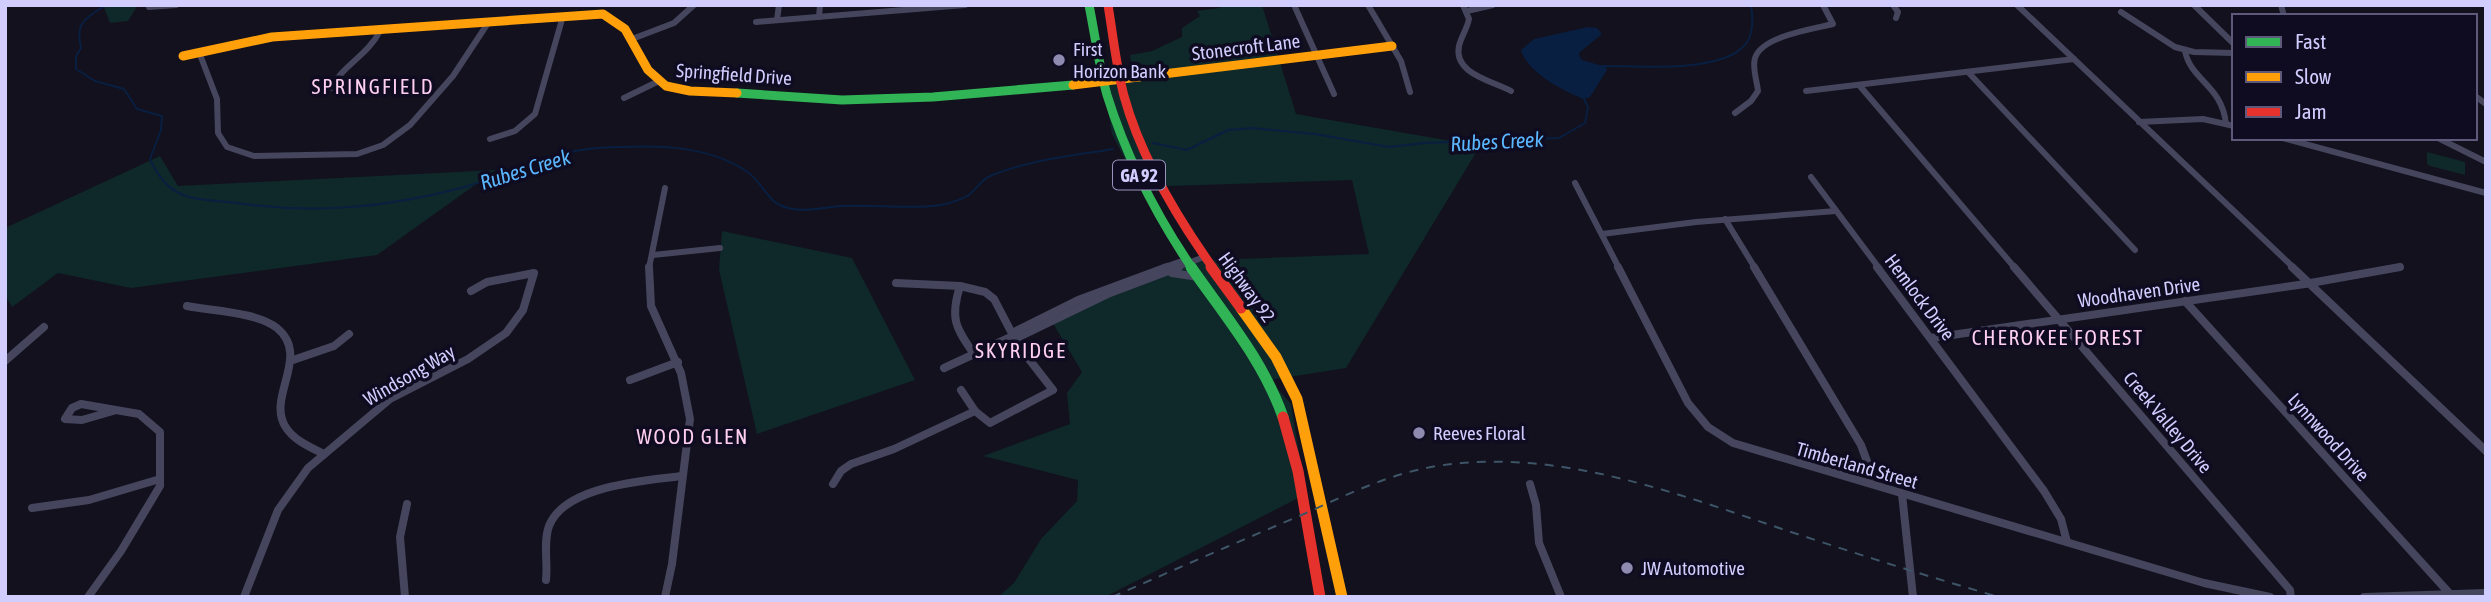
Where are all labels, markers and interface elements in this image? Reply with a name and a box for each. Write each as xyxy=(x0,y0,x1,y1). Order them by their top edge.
legend xyxy=(2232,14,2477,140)
street label: Stonecroft Lane xyxy=(1191,29,1301,65)
text: Fast xyxy=(2295,29,2326,53)
place label: First Horizon Bank xyxy=(1073,38,1166,82)
marker: First Horizon Bank xyxy=(1051,52,1067,68)
street label: Springfield Drive xyxy=(675,59,793,89)
text: Slow xyxy=(2295,64,2332,88)
district label: SPRINGFIELD xyxy=(311,74,435,98)
text: Jam xyxy=(2295,99,2327,123)
water label: Rubes Creek xyxy=(1450,127,1545,155)
water label: Rubes Creek xyxy=(477,144,574,194)
road number: GA 92 xyxy=(1113,160,1165,190)
street label: Highway 92 xyxy=(1214,248,1280,326)
street label: Hemlock Drive xyxy=(1881,250,1959,344)
street label: Woodhaven Drive xyxy=(2077,273,2201,311)
district label: CHEROKEE FOREST xyxy=(1972,325,2144,349)
district label: SKYRIDGE xyxy=(975,338,1067,362)
street label: Windsong Way xyxy=(359,340,459,410)
street label: Creek Valley Drive xyxy=(2119,367,2217,477)
street label: Lynnwood Drive xyxy=(2284,389,2374,485)
place label: Reeves Floral xyxy=(1433,422,1526,444)
district label: WOOD GLEN xyxy=(637,424,749,448)
marker: Reeves Floral xyxy=(1411,425,1427,441)
street label: Timberland Street xyxy=(1794,437,1920,493)
place label: JW Automotive xyxy=(1641,557,1745,579)
marker: JW Automotive xyxy=(1619,560,1635,576)

